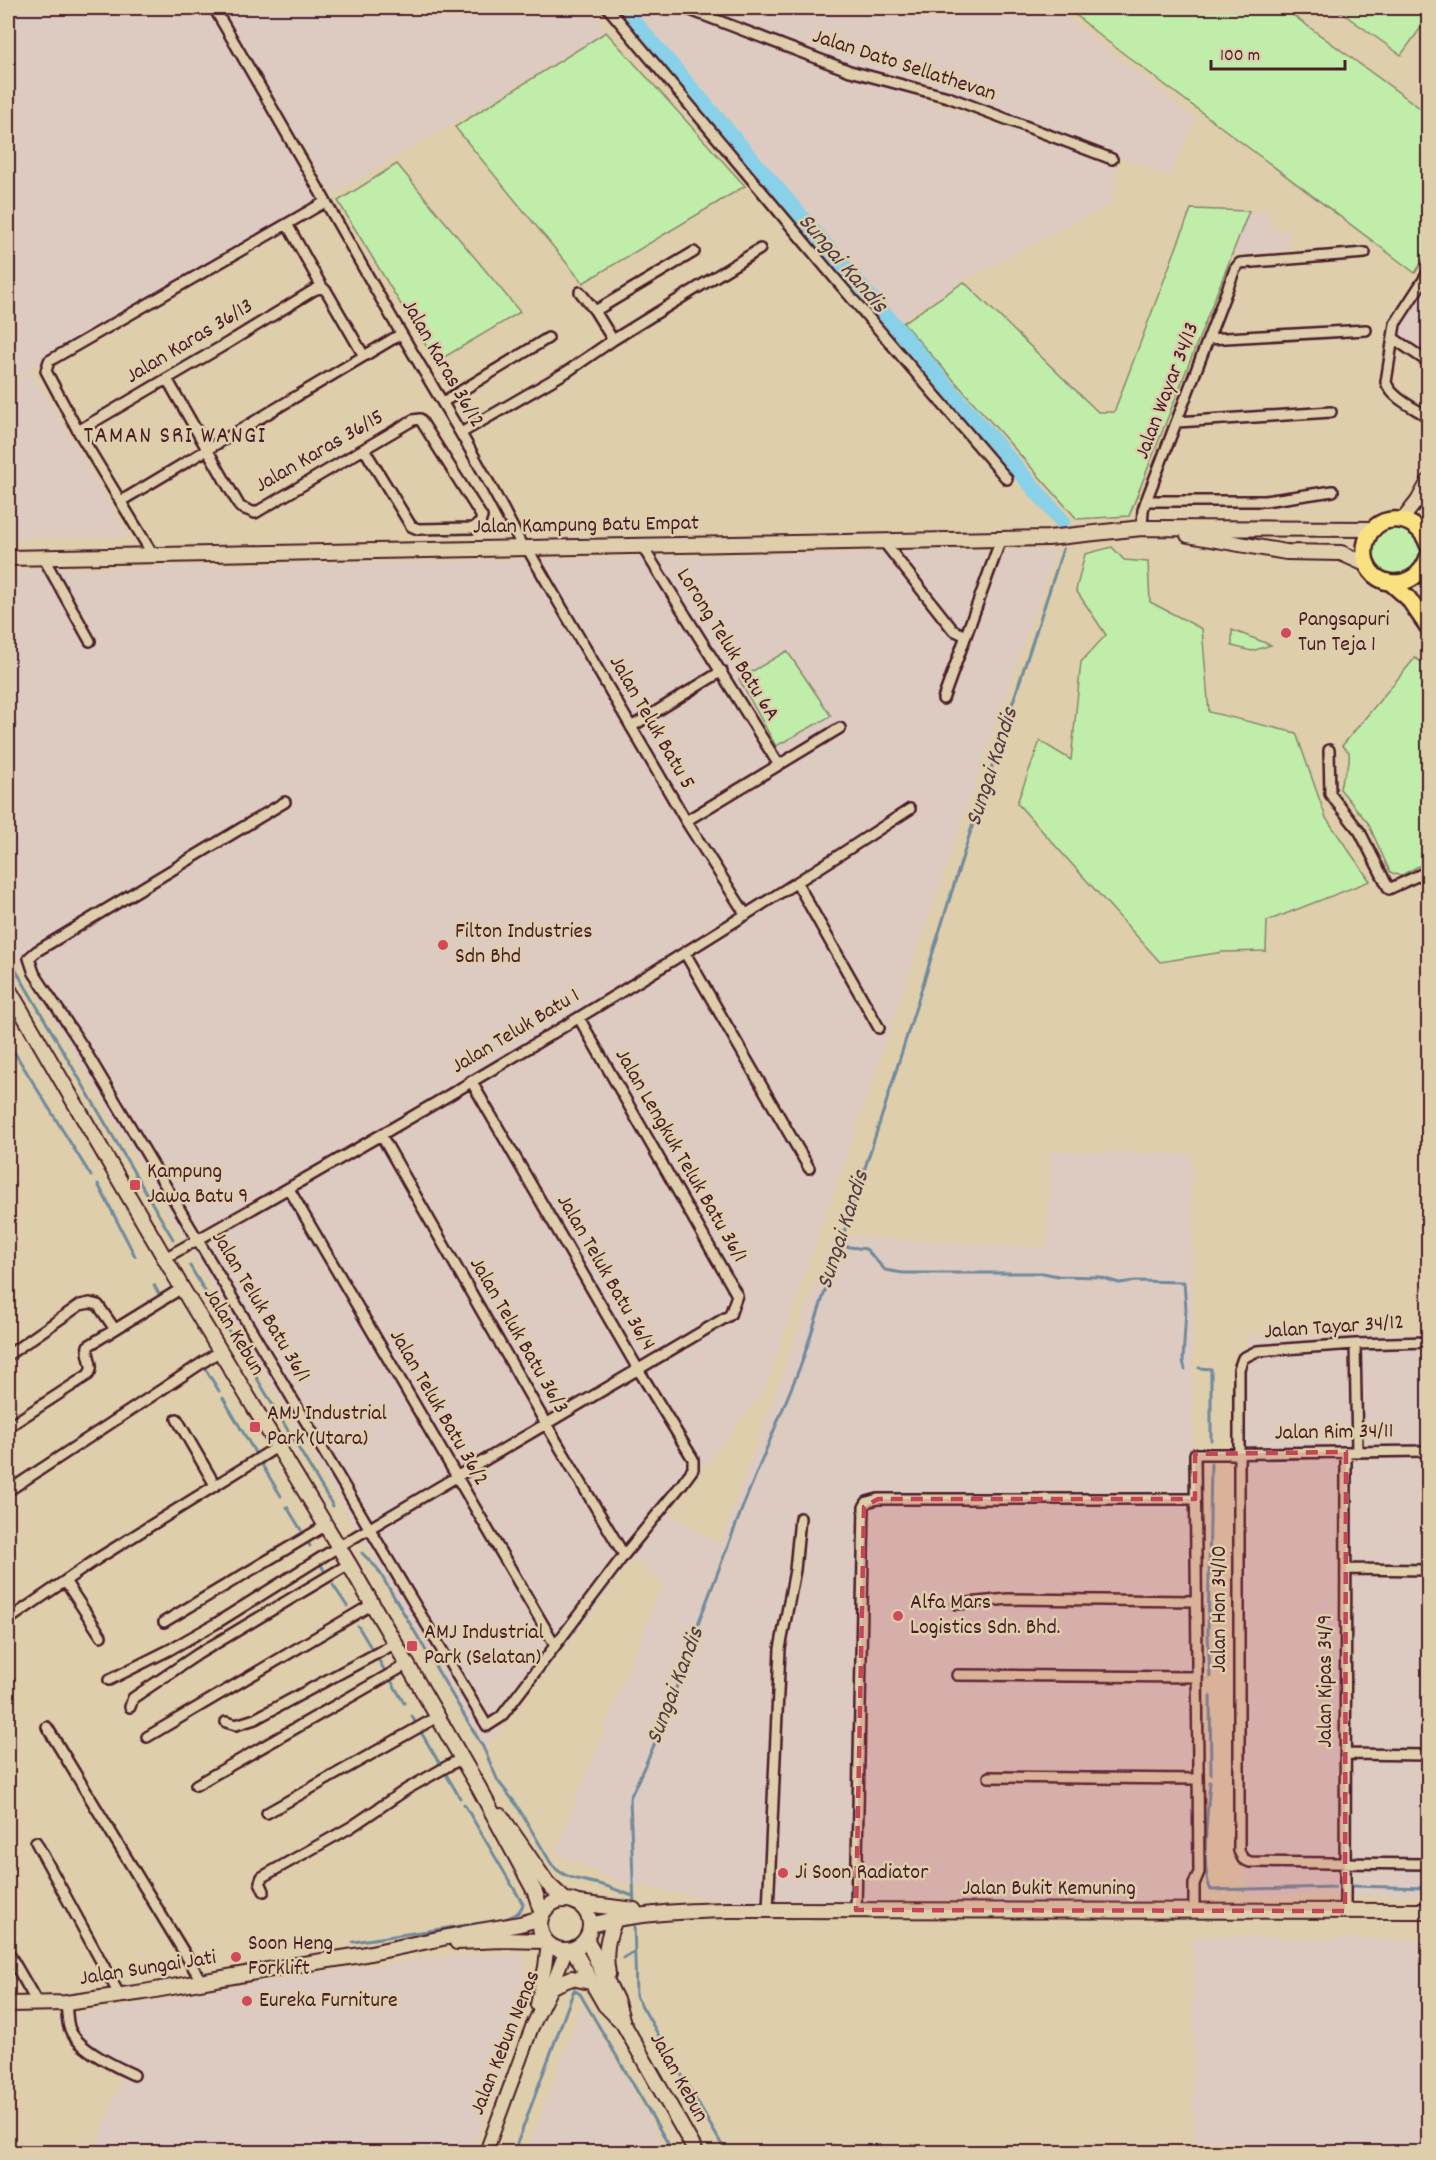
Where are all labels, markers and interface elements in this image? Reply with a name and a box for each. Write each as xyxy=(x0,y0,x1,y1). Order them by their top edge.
street label: Jalan Dato Sellathevan xyxy=(808,22,1000,110)
scale bar xyxy=(1211,33,1344,71)
text: 100 m xyxy=(1220,44,1260,69)
water label: Sungai Kandis xyxy=(789,206,896,322)
street label: Jalan Karas 36/13 xyxy=(120,292,260,392)
street label: Jalan Karas 36/12 xyxy=(393,294,491,434)
street label: Jalan Wayar 34/13 xyxy=(1128,318,1208,464)
street label: Jalan Karas 36/15 xyxy=(250,403,390,501)
district label: TAMAN SRI WANGI xyxy=(83,420,267,454)
street label: Jalan Kampung Batu Empat xyxy=(473,509,699,543)
street label: Lorong Teluk Batu 6A xyxy=(667,563,787,727)
place label: Pangsapuri Tun Teja 1 xyxy=(1298,605,1390,661)
marker: Pangsapuri Tun Teja 1 xyxy=(1279,626,1293,640)
street label: Jalan Teluk Batu 5 xyxy=(600,650,702,796)
water label: Sungai Kandis xyxy=(958,702,1028,831)
place label: Filton Industries Sdn Bhd xyxy=(455,917,592,973)
marker: Filton Industries Sdn Bhd xyxy=(436,938,450,952)
street label: Jalan Teluk Batu 1 xyxy=(446,981,586,1083)
street label: Jalan Lengkuk Teluk Batu 36/1 xyxy=(606,1043,754,1269)
place label: Kampung Jawa Batu 9 xyxy=(147,1157,248,1213)
water label: Sungai Kandis xyxy=(809,1165,879,1294)
marker: Kampung Jawa Batu 9 xyxy=(128,1178,142,1192)
street label: Jalan Teluk Batu 36/4 xyxy=(548,1189,662,1357)
street label: Jalan Teluk Batu 36/1 xyxy=(203,1226,317,1388)
street label: Jalan Teluk Batu 36/3 xyxy=(460,1252,576,1420)
street label: Jalan Kebun xyxy=(194,1282,272,1382)
street label: Jalan Tayar 34/12 xyxy=(1263,1308,1405,1348)
street label: Jalan Teluk Batu 36/2 xyxy=(381,1324,495,1492)
place label: AMJ Industrial Park (Utara) xyxy=(267,1399,387,1455)
street label: Jalan Rim 34/11 xyxy=(1274,1416,1394,1450)
marker: AMJ Industrial Park (Utara) xyxy=(248,1420,262,1434)
street label: Jalan Hon 34/10 xyxy=(1205,1545,1236,1673)
place label: Alfa Mars Logistics Sdn. Bhd. xyxy=(910,1588,1060,1644)
marker: Alfa Mars Logistics Sdn. Bhd. xyxy=(891,1609,905,1623)
street label: Jalan Kipas 34/9 xyxy=(1311,1614,1342,1748)
place label: AMJ Industrial Park (Selatan) xyxy=(424,1618,544,1674)
water label: Sungai Kandis xyxy=(638,1622,714,1749)
marker: AMJ Industrial Park (Selatan) xyxy=(405,1639,419,1653)
place label: Ji Soon Radiator xyxy=(795,1858,929,1889)
marker: Ji Soon Radiator xyxy=(776,1866,790,1880)
street label: Jalan Bukit Kemuning xyxy=(962,1874,1136,1905)
place label: Soon Heng Forklift xyxy=(248,1929,333,1985)
street label: Jalan Sungai Jati xyxy=(77,1943,219,1995)
marker: Soon Heng Forklift xyxy=(229,1950,243,1964)
street label: Jalan Kebun Nenas xyxy=(463,1966,549,2120)
place label: Eureka Furniture xyxy=(259,1986,398,2017)
marker: Eureka Furniture xyxy=(240,1994,254,2008)
street label: Jalan Kebun xyxy=(641,2028,715,2128)

